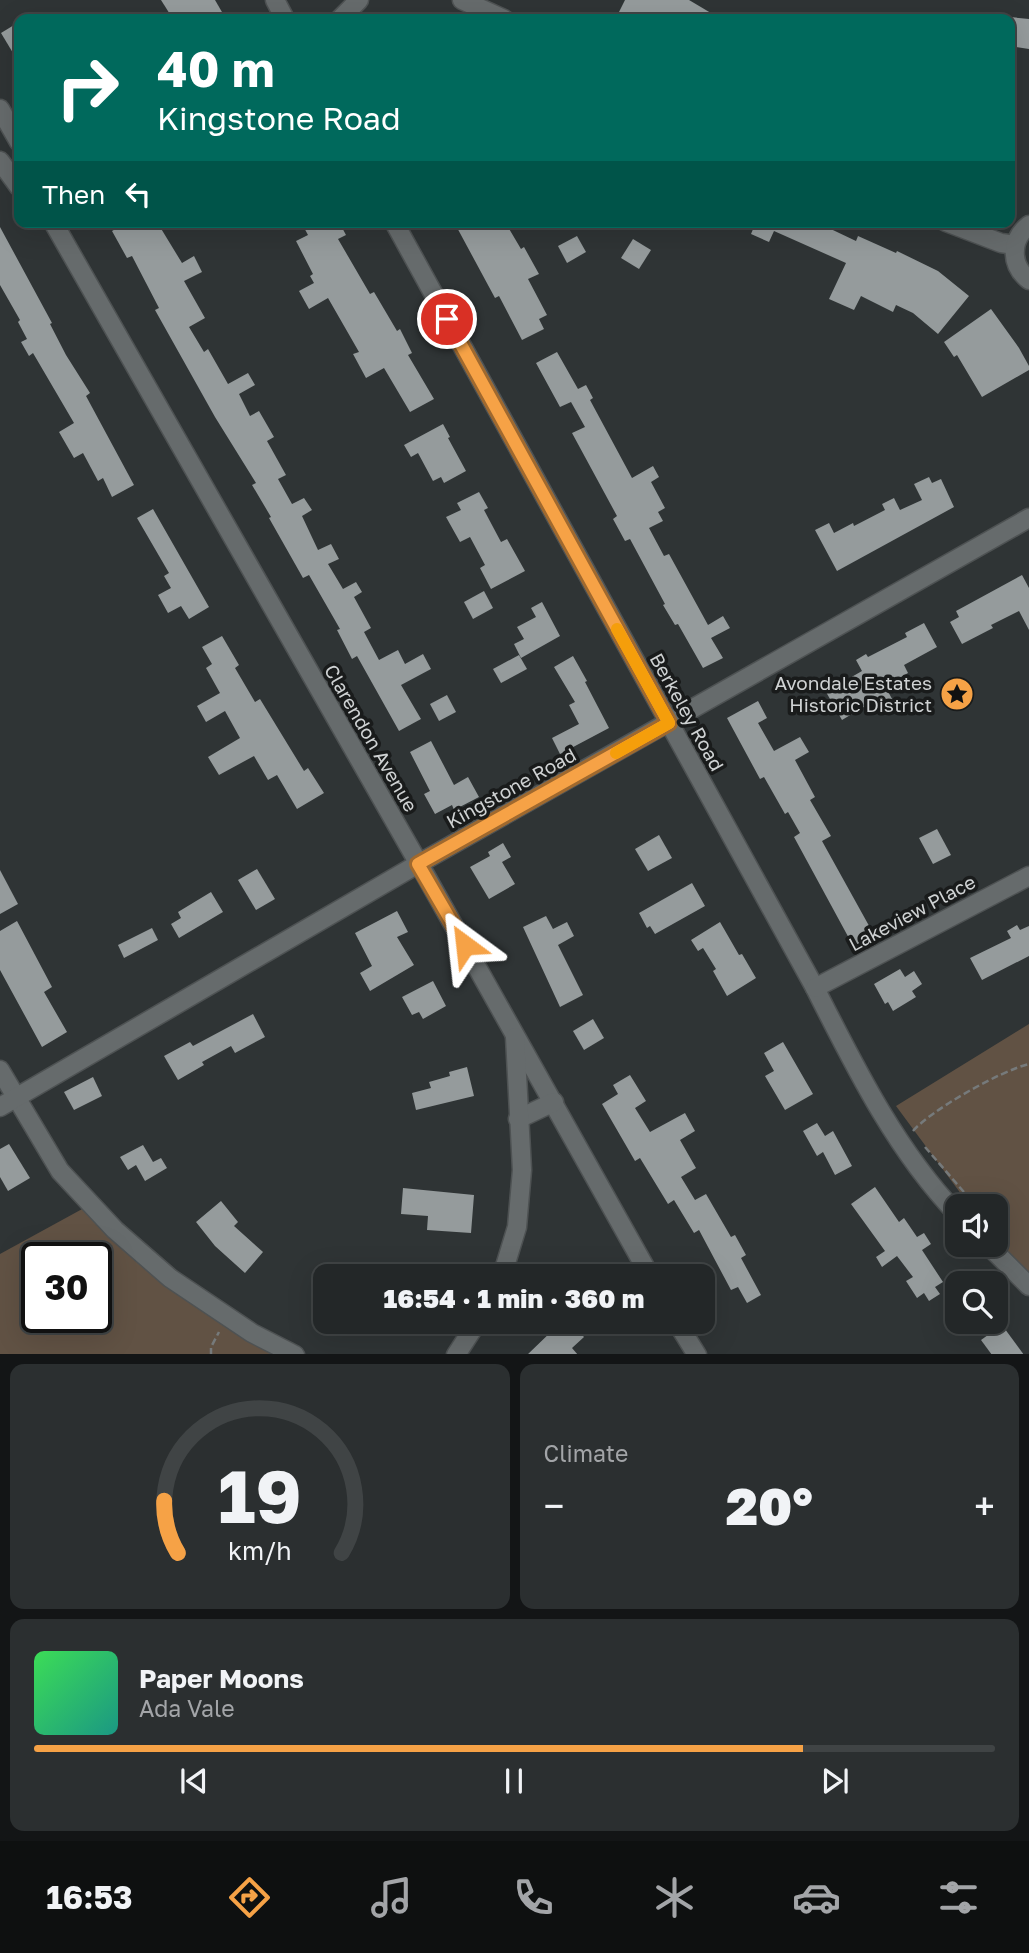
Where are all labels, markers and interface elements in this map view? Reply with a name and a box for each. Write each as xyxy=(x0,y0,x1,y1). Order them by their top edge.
text: 40 m xyxy=(157,39,275,98)
icon: right xyxy=(42,42,133,133)
text: Kingstone Road xyxy=(157,99,401,137)
icon: left xyxy=(119,175,157,213)
text: Then xyxy=(42,179,105,210)
pin xyxy=(417,289,477,349)
icon: arrive xyxy=(428,300,466,338)
street label: Berkeley Road xyxy=(646,649,729,775)
street label: Clarendon Avenue xyxy=(320,660,423,815)
place label: Avondale Estates Historic District xyxy=(774,671,932,716)
place icon: Avondale Estates Historic District xyxy=(938,675,976,713)
street label: Kingstone Road xyxy=(442,742,580,833)
street label: Lakeview Place xyxy=(845,870,979,956)
position arrow xyxy=(428,908,502,982)
map controls xyxy=(945,1194,1008,1334)
button: sound xyxy=(945,1194,1008,1257)
speed limit sign: 30 xyxy=(21,1242,112,1333)
button: search xyxy=(945,1271,1008,1334)
text: 16:54 · 1 min · 360 m xyxy=(384,1283,644,1314)
text: Climate xyxy=(544,1439,628,1467)
text: 19 xyxy=(218,1452,302,1539)
text: 20° xyxy=(726,1474,813,1536)
text: − xyxy=(544,1483,564,1528)
text: + xyxy=(974,1483,995,1528)
text: km/h xyxy=(228,1534,292,1565)
text: Paper Moons xyxy=(139,1663,304,1694)
text: Ada Vale xyxy=(139,1694,235,1722)
icon: previous xyxy=(175,1762,213,1800)
icon: pause xyxy=(495,1762,533,1800)
icon: next xyxy=(816,1762,854,1800)
icon: directions xyxy=(225,1873,274,1922)
icon: music xyxy=(367,1873,416,1922)
icon: phone xyxy=(509,1873,558,1922)
icon: climate xyxy=(650,1873,699,1922)
icon: car xyxy=(792,1873,841,1922)
icon: filters xyxy=(934,1873,983,1922)
text: 16:53 xyxy=(46,1878,132,1916)

